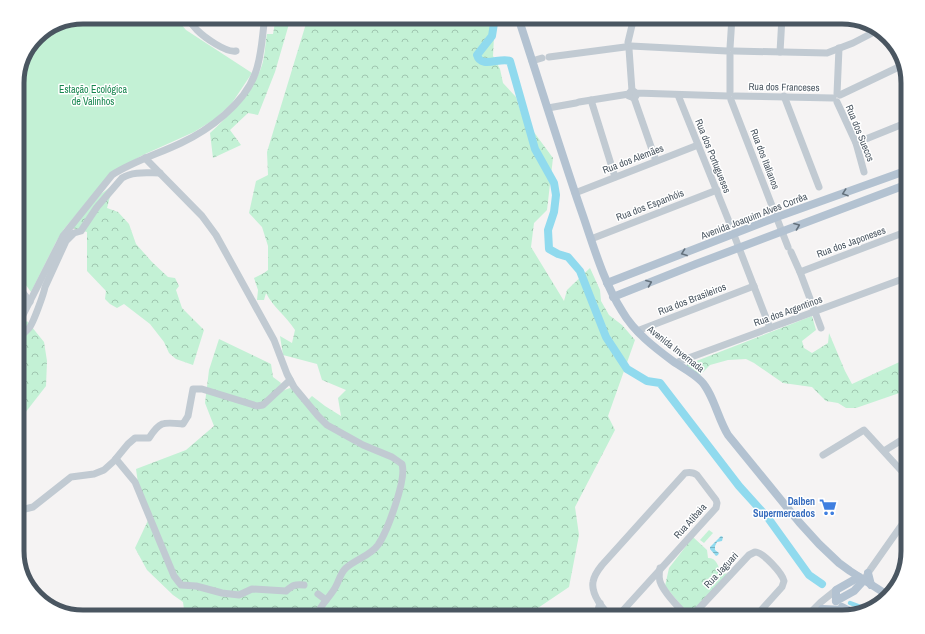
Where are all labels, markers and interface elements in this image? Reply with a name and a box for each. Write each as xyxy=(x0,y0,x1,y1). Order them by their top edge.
street label: Rua dos Franceses xyxy=(748,80,820,94)
park label: Estação Ecológica de Valinhos xyxy=(59,83,127,108)
street label: Rua dos Suecos xyxy=(843,103,877,163)
street label: Rua dos Portugueses xyxy=(692,117,734,195)
street label: Rua dos Italianos xyxy=(747,127,783,191)
street label: Rua dos Alemães xyxy=(601,141,665,177)
street label: Rua dos Espanhóis xyxy=(614,186,686,224)
one-way arrow xyxy=(842,188,849,197)
street label: Avenida Joaquim Alves Corrêa xyxy=(698,190,809,243)
one-way arrow xyxy=(793,222,800,230)
street label: Rua dos Japoneses xyxy=(815,223,887,261)
one-way arrow xyxy=(681,249,688,257)
one-way arrow xyxy=(646,279,653,287)
street label: Rua dos Brasileiros xyxy=(656,280,728,318)
street label: Rua dos Argentinos xyxy=(752,293,824,329)
street label: Avenida Invernada xyxy=(644,322,707,376)
place label: Dalben Supermercados xyxy=(753,495,815,520)
supermarket icon: Dalben Supermercados xyxy=(818,497,838,517)
street label: Rua Atibaia xyxy=(671,500,709,541)
street label: Rua Jaguari xyxy=(701,549,741,591)

